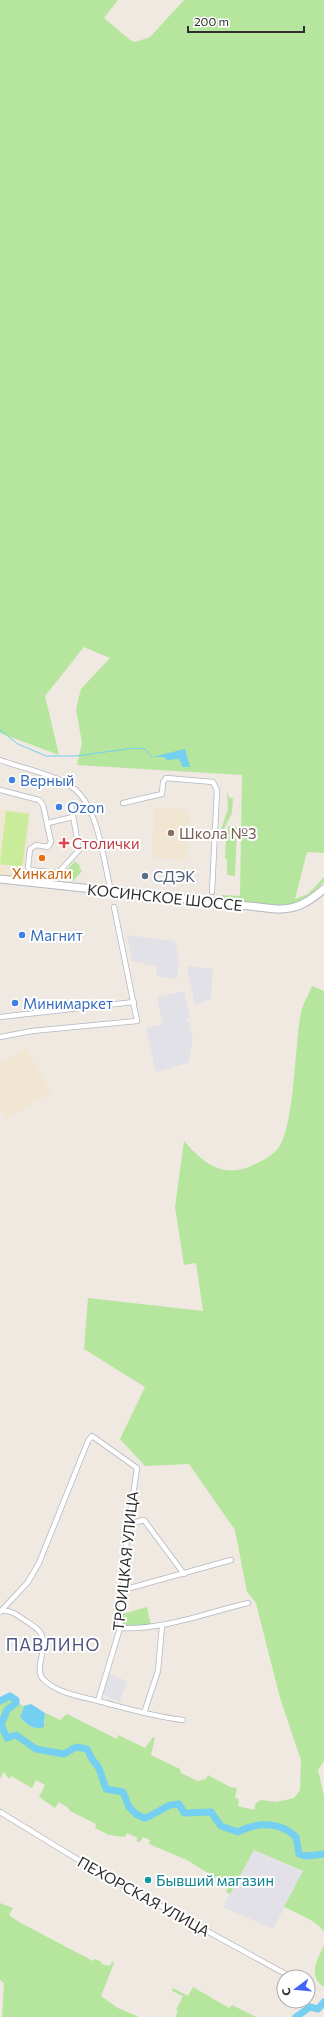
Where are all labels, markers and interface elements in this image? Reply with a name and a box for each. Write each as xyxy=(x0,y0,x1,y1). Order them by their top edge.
scale bar xyxy=(188,8,304,34)
text: 200 m xyxy=(194,14,229,28)
place label: Верный xyxy=(20,771,74,789)
marker: Верный xyxy=(7,775,17,785)
place label: Ozon xyxy=(67,798,104,816)
marker: Ozon xyxy=(54,802,64,812)
place label: Школа №3 xyxy=(179,824,257,842)
marker: Школа №3 xyxy=(166,828,176,838)
place label: Столички xyxy=(72,834,140,852)
marker: Столички xyxy=(59,838,69,848)
marker: Хинкали xyxy=(37,853,47,863)
place label: Хинкали xyxy=(12,864,72,882)
place label: СДЭК xyxy=(153,867,195,885)
marker: СДЭК xyxy=(140,871,150,881)
street label: КОСИНСКОЕ ШОССЕ xyxy=(87,880,244,914)
place label: Магнит xyxy=(30,926,83,944)
marker: Магнит xyxy=(17,930,27,940)
place label: Минимаркет xyxy=(23,994,113,1012)
marker: Минимаркет xyxy=(10,998,20,1008)
street label: ТРОИЦКАЯ УЛИЦА xyxy=(109,1490,141,1632)
district label: ПАВЛИНО xyxy=(6,1634,100,1655)
street label: ПЕХОРСКАЯ УЛИЦА xyxy=(75,1852,213,1940)
place label: Бывший магазин xyxy=(156,1871,274,1889)
marker: Бывший магазин xyxy=(143,1875,153,1885)
north arrow xyxy=(276,1969,316,2009)
text: С xyxy=(278,1986,293,1997)

